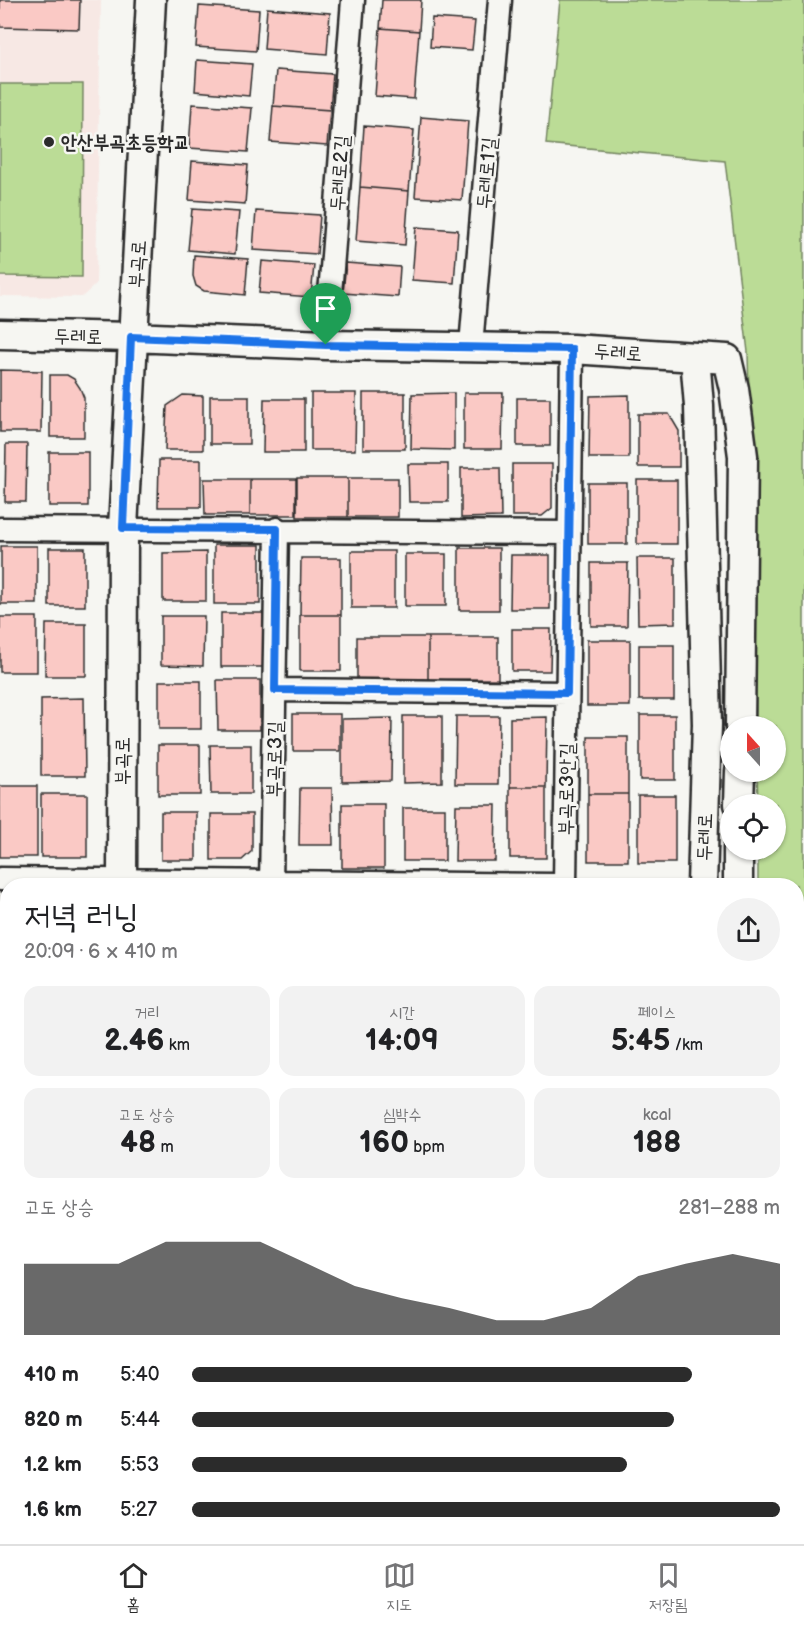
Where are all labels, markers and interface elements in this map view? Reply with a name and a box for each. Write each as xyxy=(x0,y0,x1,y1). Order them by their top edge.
place label: 안산부곡초등학교 xyxy=(61,131,190,155)
street label: 두레로2길 xyxy=(325,134,355,212)
marker: 안산부곡초등학교 xyxy=(42,135,56,149)
street label: 두레로1길 xyxy=(472,136,502,210)
street label: 부곡로 xyxy=(124,239,152,289)
pin xyxy=(300,283,351,345)
icon: arrive xyxy=(309,292,342,325)
street label: 두레로 xyxy=(54,325,102,349)
street label: 두레로 xyxy=(593,339,643,367)
north arrow xyxy=(720,716,786,782)
map controls xyxy=(720,716,786,860)
street label: 부곡로3길 xyxy=(262,720,288,798)
street label: 부곡로 xyxy=(111,737,135,785)
street label: 부곡로3안길 xyxy=(554,742,580,836)
button: locate xyxy=(720,794,786,860)
street label: 두레로 xyxy=(692,812,718,862)
text: 저녁 러닝 xyxy=(24,897,139,937)
button: share xyxy=(717,898,780,961)
text: 20:09 · 6 × 410 m xyxy=(24,940,178,964)
text: 거리 xyxy=(134,1004,160,1023)
text: 시간 xyxy=(389,1004,415,1023)
text: 페이스 xyxy=(638,1004,676,1023)
text: 2.46 xyxy=(104,1023,165,1059)
text: 14:09 xyxy=(365,1023,439,1059)
text: 5:45 xyxy=(611,1023,670,1059)
text: km xyxy=(165,1036,190,1055)
text: /km xyxy=(670,1036,703,1055)
text: 고도 상승 xyxy=(119,1106,175,1125)
text: 심박수 xyxy=(383,1106,421,1125)
text: kcal xyxy=(643,1106,671,1125)
text: 48 xyxy=(120,1125,156,1161)
text: 160 xyxy=(359,1125,409,1161)
text: 188 xyxy=(633,1125,681,1161)
text: m xyxy=(156,1138,174,1157)
text: bpm xyxy=(409,1138,445,1157)
text: 고도 상승 xyxy=(24,1196,94,1220)
text: 281–288 m xyxy=(679,1196,780,1220)
text: 410 m xyxy=(24,1363,79,1387)
text: 5:40 xyxy=(120,1363,159,1387)
text: 820 m xyxy=(24,1408,83,1432)
text: 5:44 xyxy=(120,1408,160,1432)
text: 1.2 km xyxy=(24,1453,82,1477)
text: 5:53 xyxy=(120,1453,159,1477)
text: 1.6 km xyxy=(24,1498,82,1522)
text: 5:27 xyxy=(120,1498,157,1522)
tab: 홈 xyxy=(117,1559,150,1615)
tab: 지도 xyxy=(383,1559,416,1615)
tab: 저장됨 xyxy=(649,1559,687,1615)

